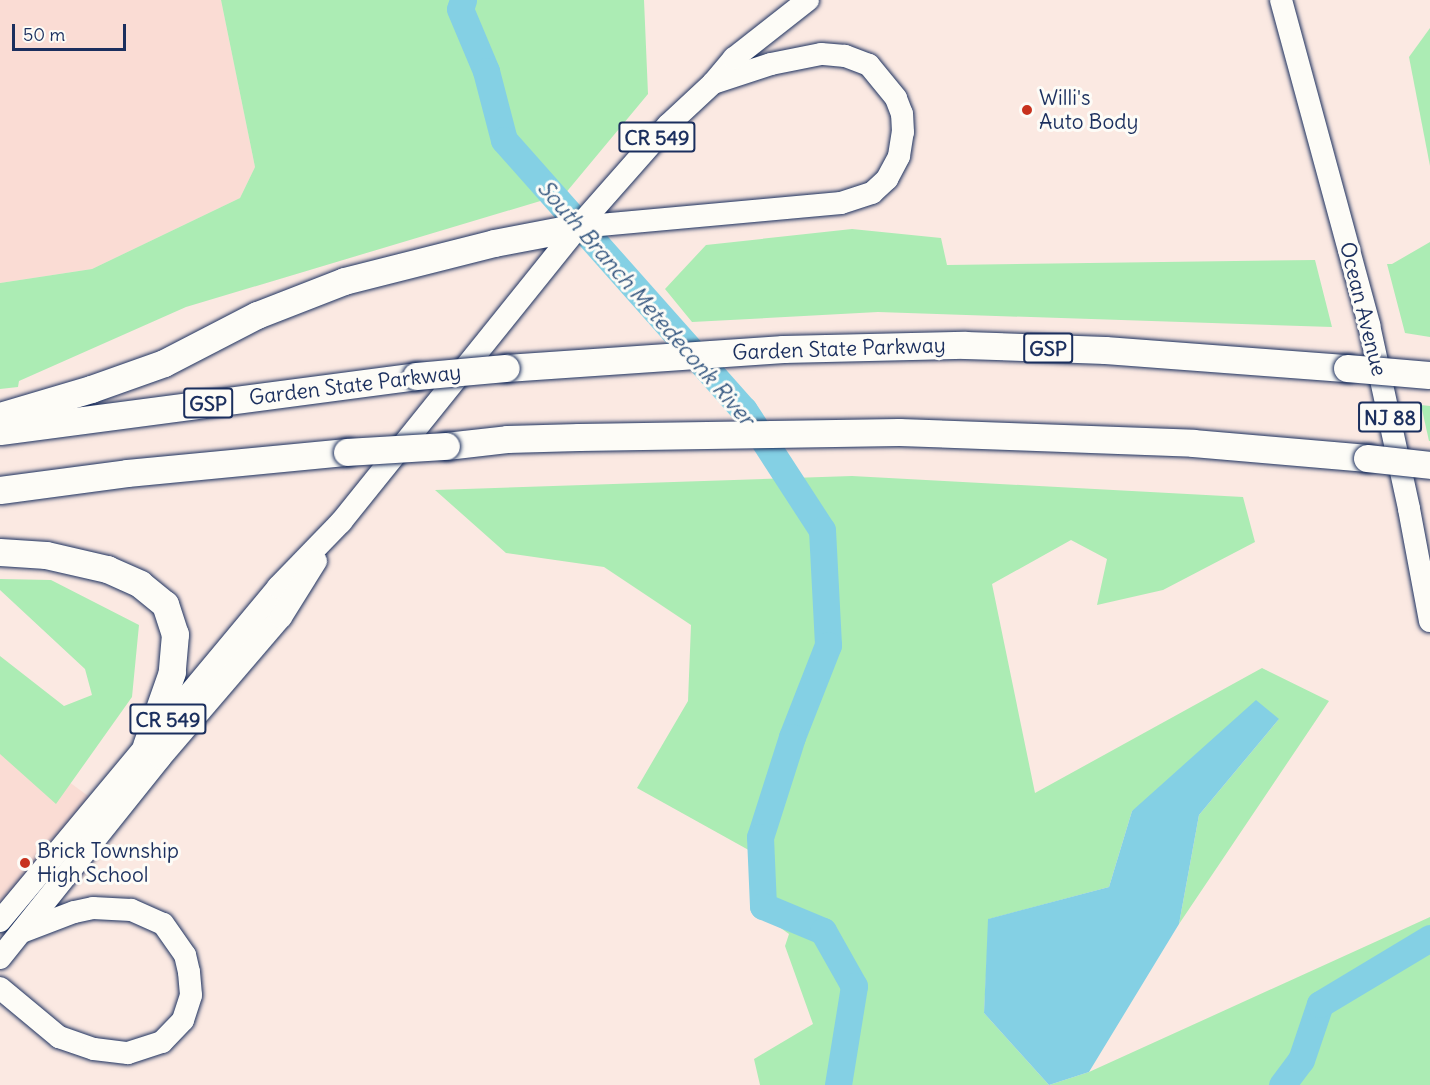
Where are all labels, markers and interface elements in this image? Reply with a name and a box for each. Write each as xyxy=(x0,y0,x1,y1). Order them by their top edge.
scale bar xyxy=(15,12,129,50)
text: 50 m xyxy=(23,23,65,46)
place label: Willi's Auto Body xyxy=(1039,85,1138,135)
marker: Willi's Auto Body xyxy=(1020,103,1034,117)
road number: CR 549 xyxy=(618,120,696,154)
water label: South Branch Metedeconk River xyxy=(532,175,760,431)
street label: Ocean Avenue xyxy=(1334,239,1392,379)
road number: GSP xyxy=(1022,331,1074,365)
street label: Garden State Parkway xyxy=(732,333,946,365)
street label: Garden State Parkway xyxy=(248,359,462,411)
road number: GSP xyxy=(182,386,234,420)
road number: NJ 88 xyxy=(1357,400,1423,434)
road number: CR 549 xyxy=(129,702,207,736)
place label: Brick Township High School xyxy=(37,838,179,888)
marker: Brick Township High School xyxy=(18,856,32,870)

